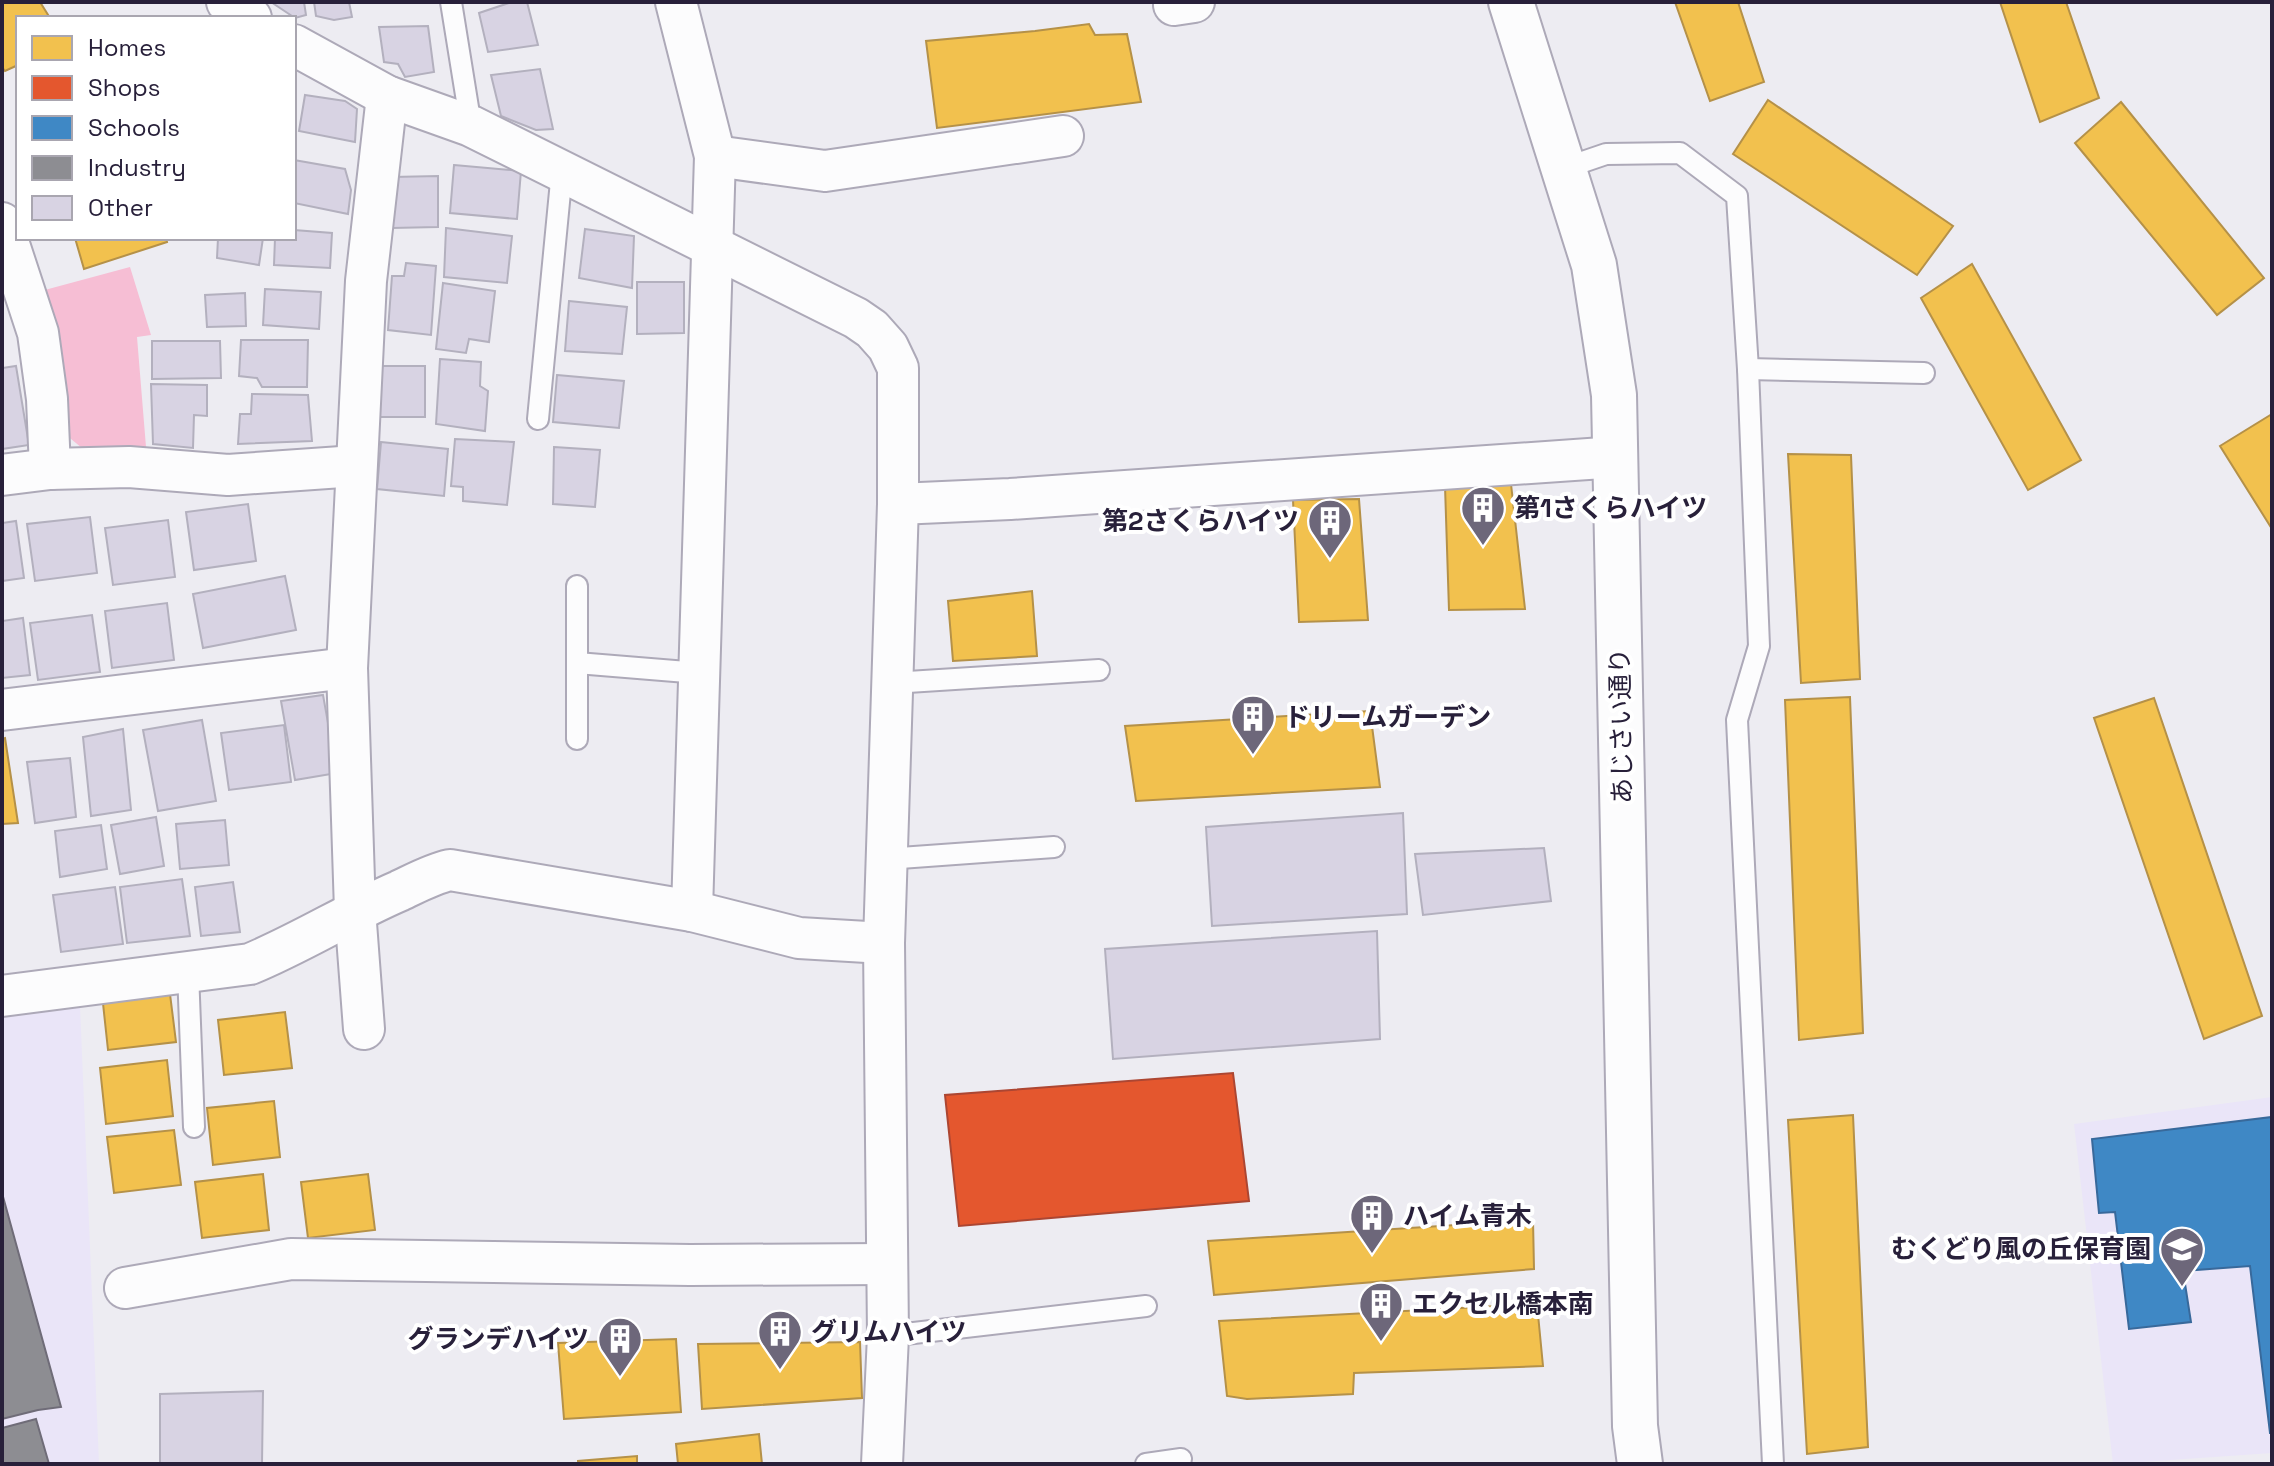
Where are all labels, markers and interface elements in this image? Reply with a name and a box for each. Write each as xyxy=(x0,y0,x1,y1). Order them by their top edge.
legend xyxy=(16,16,296,240)
text: Homes xyxy=(88,32,166,63)
text: Shops xyxy=(88,72,160,103)
text: Schools xyxy=(88,112,180,143)
text: Industry xyxy=(88,152,186,183)
text: Other xyxy=(88,192,153,223)
building icon: 第1さくらハイツ xyxy=(1459,484,1507,547)
place label: 第1さくらハイツ xyxy=(1514,491,1707,525)
building icon: 第2さくらハイツ xyxy=(1306,497,1354,560)
place label: 第2さくらハイツ xyxy=(1102,504,1299,538)
street label: あじさい通り xyxy=(1603,648,1639,804)
building icon: ドリームガーデン xyxy=(1229,693,1277,756)
place label: ドリームガーデン xyxy=(1284,700,1491,734)
building icon: ハイム青木 xyxy=(1348,1192,1396,1255)
place label: ハイム青木 xyxy=(1403,1199,1532,1233)
school or university icon: むくどり風の丘保育園 xyxy=(2158,1225,2206,1288)
place label: むくどり風の丘保育園 xyxy=(1891,1232,2151,1266)
building icon: エクセル橋本南 xyxy=(1357,1280,1405,1343)
place label: エクセル橋本南 xyxy=(1412,1287,1594,1321)
building icon: グリムハイツ xyxy=(756,1308,804,1371)
building icon: グランデハイツ xyxy=(596,1315,644,1378)
place label: グリムハイツ xyxy=(811,1315,966,1349)
place label: グランデハイツ xyxy=(408,1322,589,1356)

